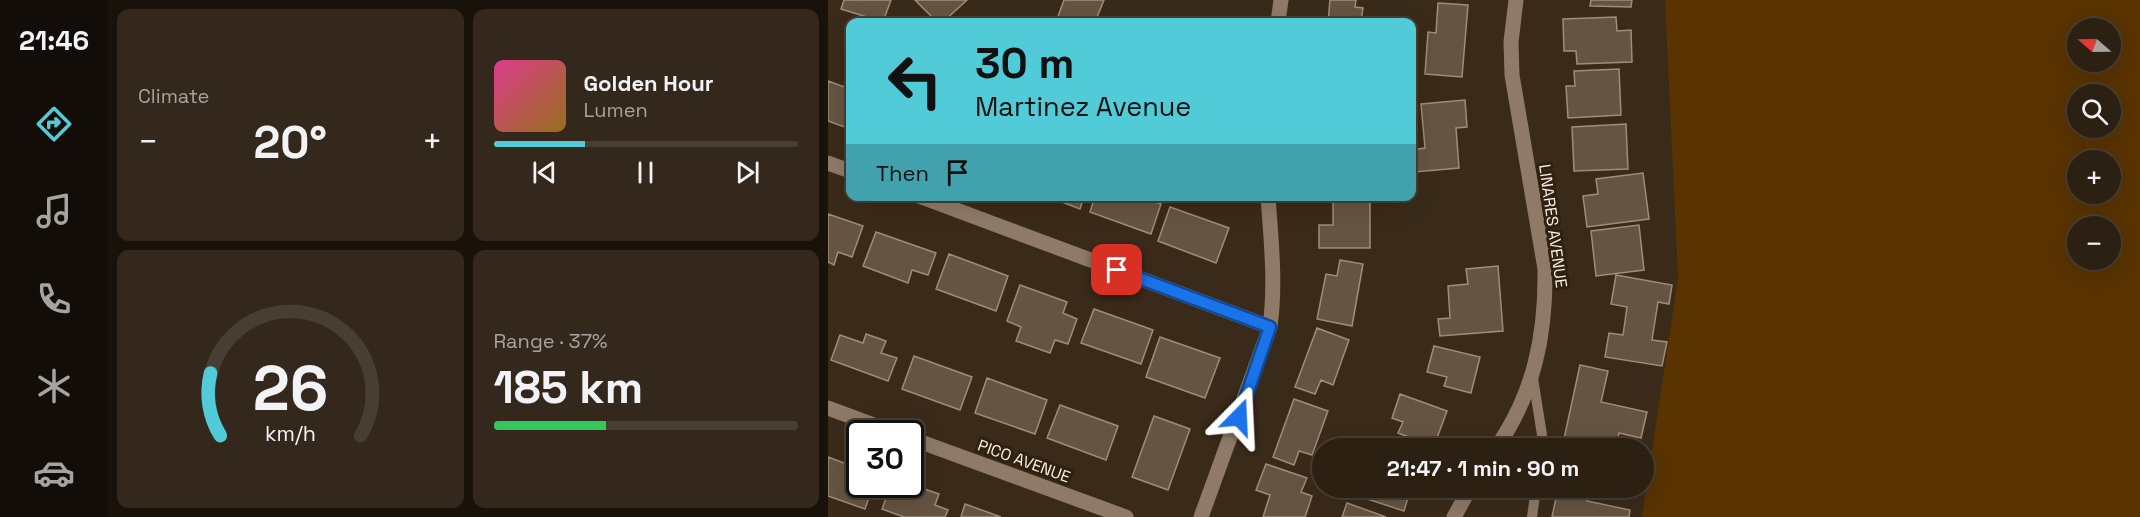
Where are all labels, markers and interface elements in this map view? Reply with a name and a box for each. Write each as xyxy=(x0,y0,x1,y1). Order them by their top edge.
north arrow xyxy=(2067,18,2121,72)
map controls xyxy=(2067,18,2121,270)
text: 21:46 xyxy=(19,23,89,58)
text: 30 m xyxy=(975,37,1074,90)
icon: left xyxy=(876,42,954,120)
text: Golden Hour xyxy=(584,69,713,97)
text: Climate xyxy=(138,83,209,109)
button: search xyxy=(2067,84,2121,138)
text: Martinez Avenue xyxy=(975,89,1191,124)
text: Lumen xyxy=(584,97,648,123)
icon: directions xyxy=(33,103,75,145)
text: 20° xyxy=(253,114,327,171)
text: − xyxy=(138,121,158,163)
text: + xyxy=(422,121,443,163)
button: + xyxy=(2067,150,2121,204)
icon: previous xyxy=(528,156,561,189)
icon: pause xyxy=(629,156,662,189)
icon: next xyxy=(731,156,764,189)
icon: arrive xyxy=(941,156,974,189)
text: Then xyxy=(876,159,929,187)
street label: LINARES AVENUE xyxy=(1534,163,1572,289)
icon: music xyxy=(33,190,75,232)
button: − xyxy=(2067,216,2121,270)
pin xyxy=(1091,244,1142,295)
icon: arrive xyxy=(1100,253,1133,286)
icon: phone xyxy=(33,278,75,320)
text: Range · 37% xyxy=(494,328,607,354)
text: 26 xyxy=(252,349,328,428)
text: 185 km xyxy=(494,359,643,416)
icon: climate xyxy=(33,365,75,407)
position arrow xyxy=(1207,385,1271,449)
text: km/h xyxy=(265,420,316,447)
speed limit sign: 30 xyxy=(846,420,924,498)
street label: PICO AVENUE xyxy=(975,435,1073,487)
icon: car xyxy=(33,452,75,494)
text: 21:47 · 1 min · 90 m xyxy=(1387,454,1579,482)

